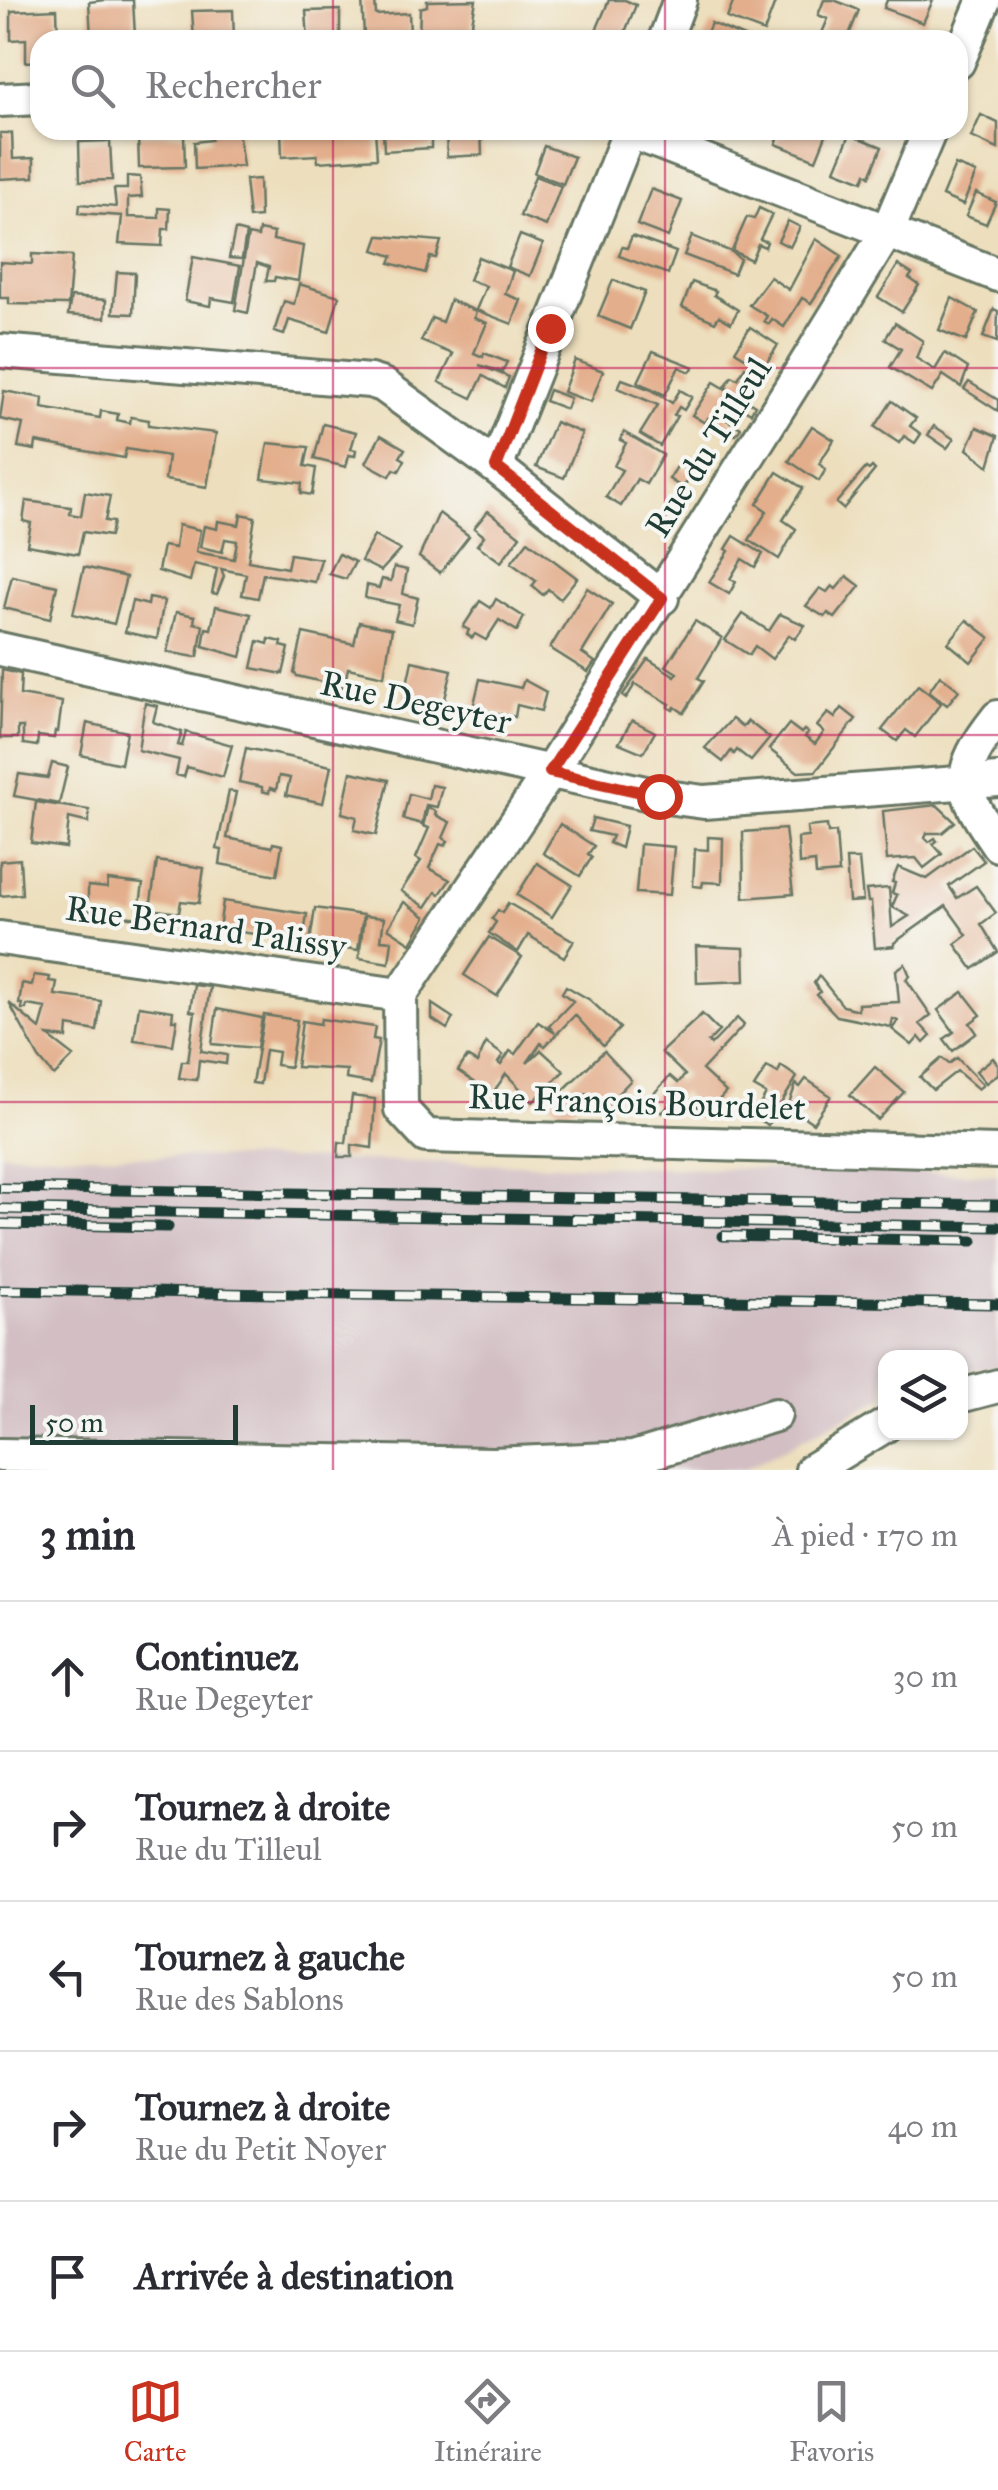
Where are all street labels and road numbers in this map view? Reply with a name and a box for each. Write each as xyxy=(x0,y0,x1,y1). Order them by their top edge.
street label: Rue du Tilleul xyxy=(636,349,781,545)
street label: Rue Degeyter xyxy=(316,661,516,744)
street label: Rue Bernard Palissy xyxy=(63,887,350,969)
street label: Rue François Bourdelet xyxy=(467,1075,806,1130)

